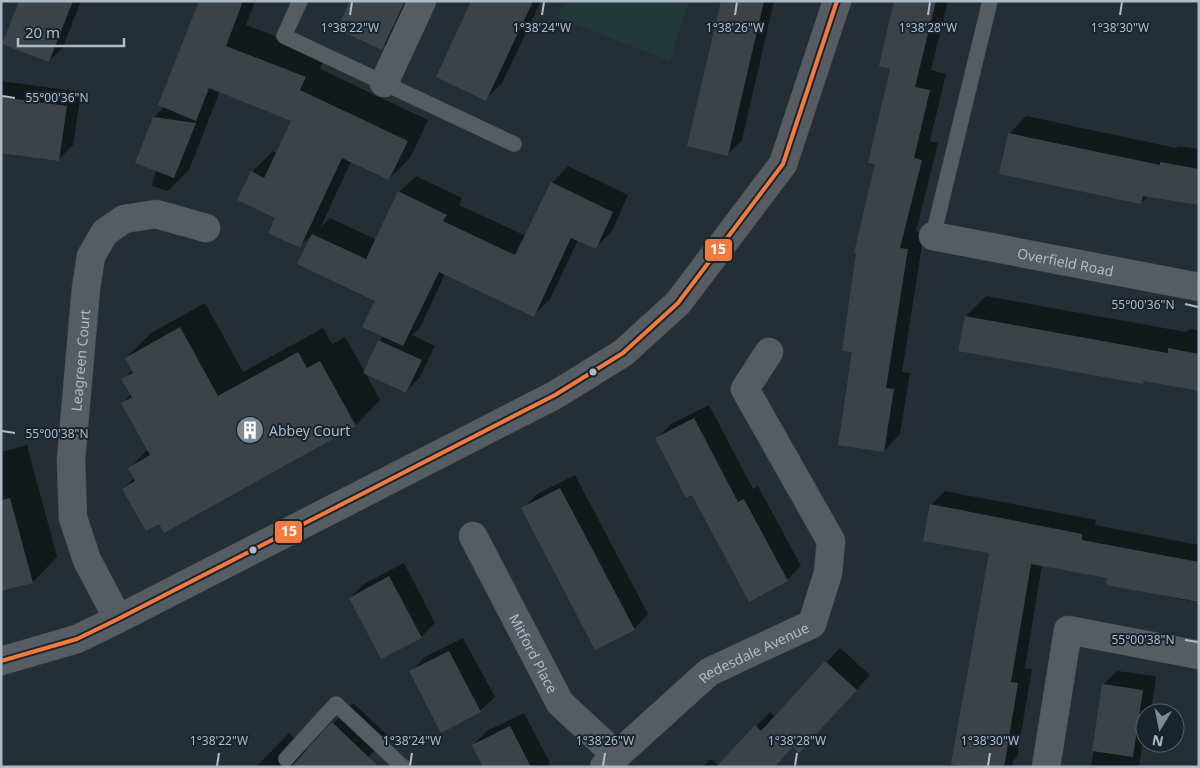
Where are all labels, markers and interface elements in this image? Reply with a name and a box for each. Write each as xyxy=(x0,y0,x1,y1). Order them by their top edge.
scale bar xyxy=(18,15,124,47)
text: 1°38'22"W xyxy=(321,19,379,36)
text: 1°38'24"W xyxy=(513,19,571,36)
text: 1°38'26"W xyxy=(706,19,764,36)
text: 1°38'28"W xyxy=(899,19,957,36)
text: 1°38'30"W xyxy=(1091,19,1149,36)
text: 20 m xyxy=(25,22,60,42)
text: 55°00'36"N xyxy=(25,89,89,106)
line badge: 15 xyxy=(704,238,733,262)
text: 15 xyxy=(710,239,726,258)
street label: Overfield Road xyxy=(1016,243,1115,280)
text: 55°00'36"N xyxy=(1111,296,1175,313)
street label: Leagreen Court xyxy=(66,309,94,412)
unlabelled marker xyxy=(588,367,598,377)
building icon: Abbey Court xyxy=(235,415,265,445)
place label: Abbey Court xyxy=(269,421,350,440)
text: 55°00'38"N xyxy=(25,425,89,442)
line badge: 15 xyxy=(274,520,303,544)
text: 15 xyxy=(281,521,297,540)
unlabelled marker xyxy=(248,545,258,555)
street label: Mitford Place xyxy=(505,610,563,696)
street label: Redesdale Avenue xyxy=(694,617,812,687)
text: 55°00'38"N xyxy=(1111,631,1175,648)
north arrow xyxy=(1135,703,1185,753)
text: N xyxy=(1150,731,1165,752)
text: 1°38'22"W xyxy=(190,732,248,749)
text: 1°38'24"W xyxy=(383,732,441,749)
text: 1°38'26"W xyxy=(576,732,634,749)
text: 1°38'28"W xyxy=(768,732,826,749)
text: 1°38'30"W xyxy=(961,732,1019,749)

